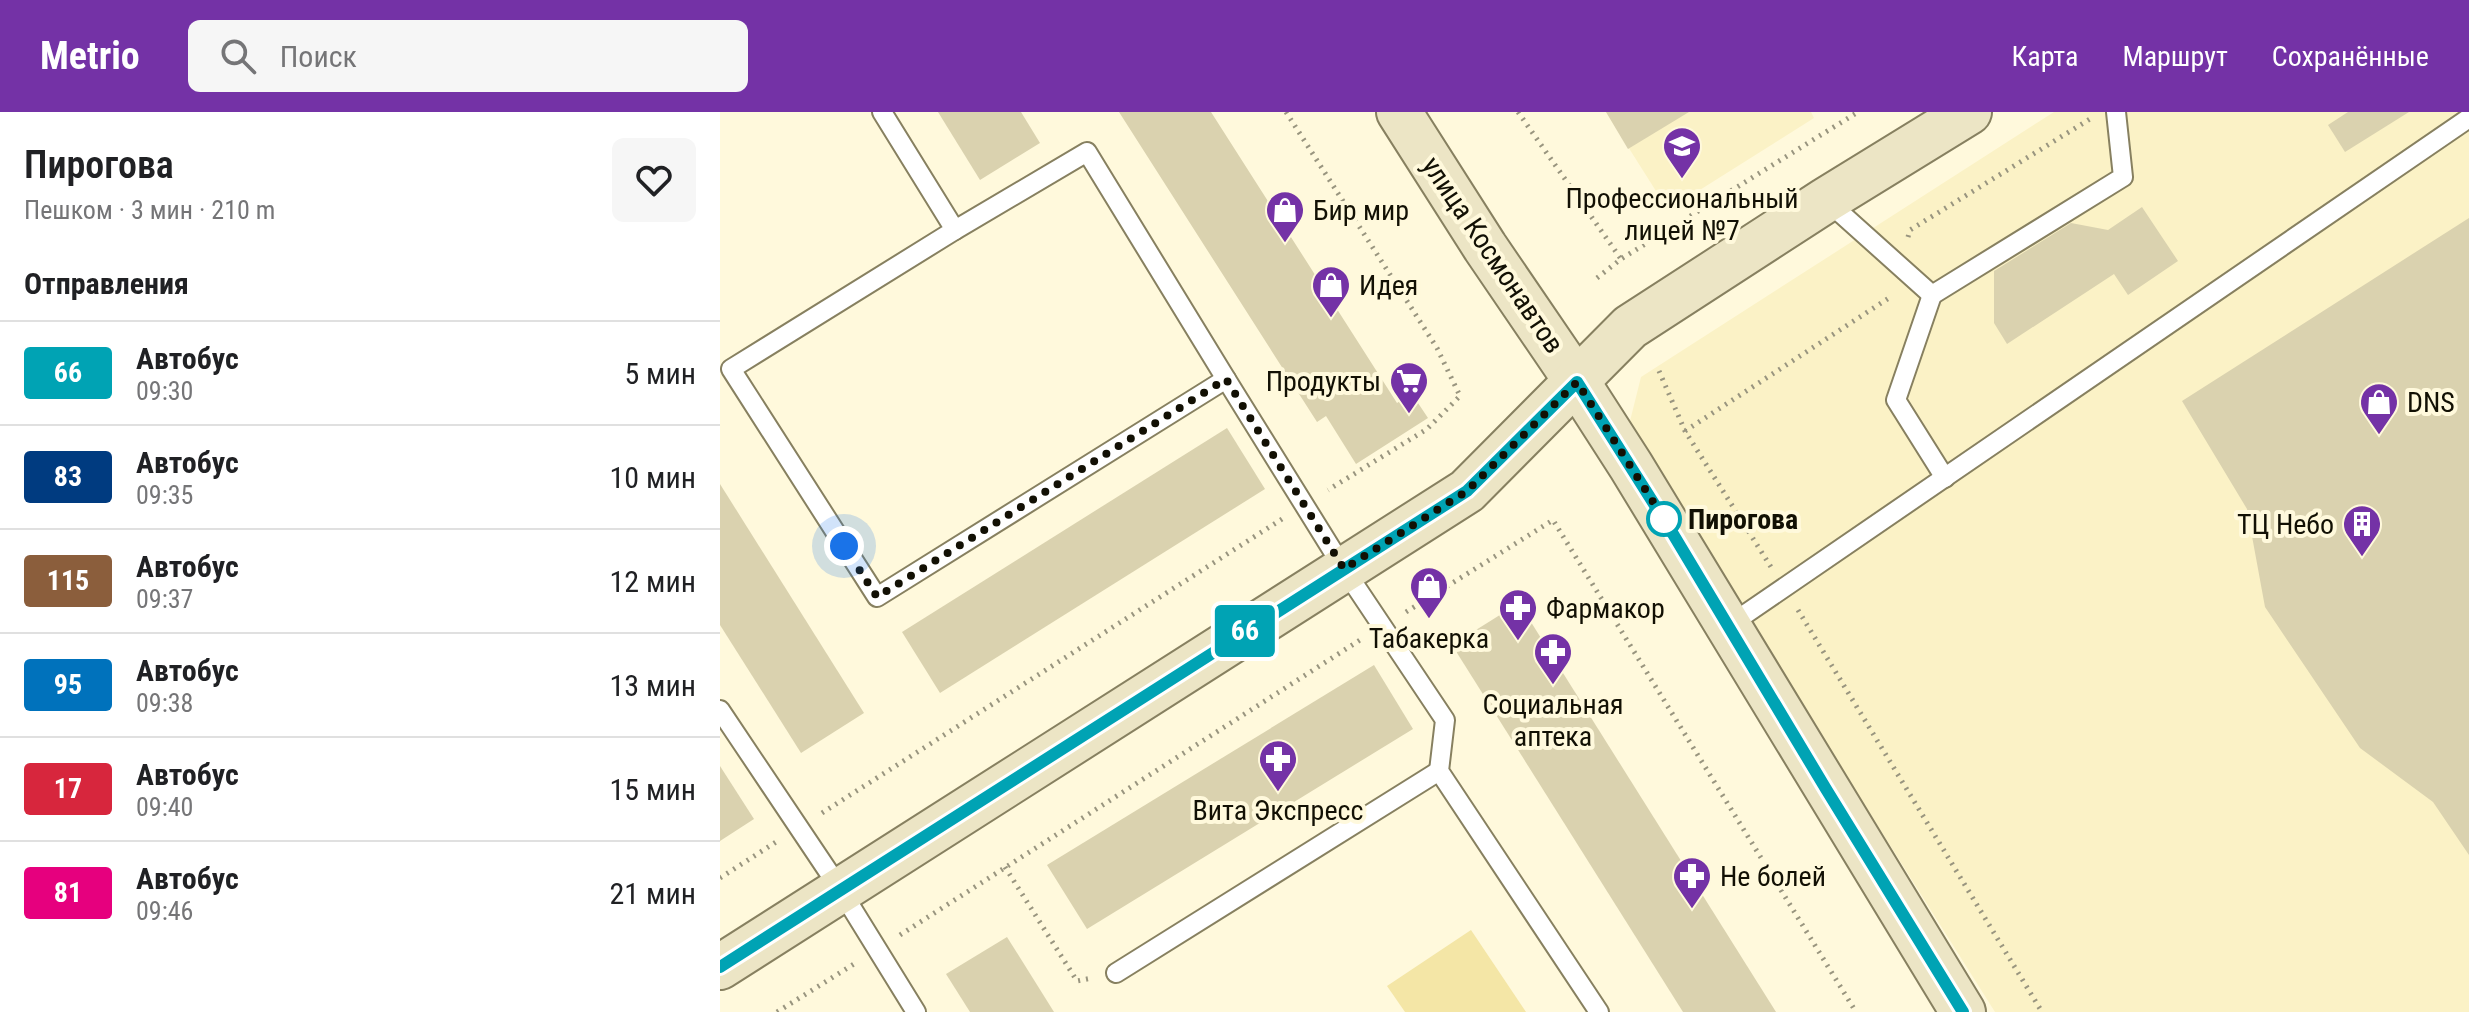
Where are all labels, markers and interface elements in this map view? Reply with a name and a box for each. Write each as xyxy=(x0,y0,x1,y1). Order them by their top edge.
search box xyxy=(188,20,748,92)
text: Metrio xyxy=(40,34,140,78)
icon: search xyxy=(216,34,260,78)
text: Поиск xyxy=(280,39,357,74)
text: Карта xyxy=(2012,40,2078,73)
text: Маршрут xyxy=(2122,40,2228,73)
text: Сохранённые xyxy=(2272,40,2429,73)
school or university icon: Профессиональный лицей №7 xyxy=(1661,125,1703,180)
button: heart xyxy=(612,138,696,222)
text: Пирогова xyxy=(24,143,174,187)
street label: улица Космонавтов xyxy=(1415,151,1571,359)
place label: Профессиональный лицей №7 xyxy=(1565,182,1799,247)
shop icon: Бир мир xyxy=(1264,189,1306,244)
place label: Бир мир xyxy=(1313,194,1409,227)
text: Пешком · 3 мин · 210 m xyxy=(24,195,275,225)
shop icon: Идея xyxy=(1310,264,1352,319)
text: Отправления xyxy=(24,266,189,301)
place label: Идея xyxy=(1359,269,1418,302)
text: Автобус xyxy=(136,341,239,376)
text: 66 xyxy=(54,356,82,389)
text: 5 мин xyxy=(624,356,696,391)
supermarket icon: Продукты xyxy=(1388,360,1430,415)
place label: Продукты xyxy=(1266,365,1381,398)
text: 09:30 xyxy=(136,376,193,406)
shop icon: DNS xyxy=(2358,381,2400,436)
place label: DNS xyxy=(2407,386,2455,419)
text: Автобус xyxy=(136,445,239,480)
text: 83 xyxy=(54,460,82,493)
text: 10 мин xyxy=(610,460,696,495)
text: 09:35 xyxy=(136,480,193,510)
marker: Пирогова xyxy=(1647,502,1681,536)
place label: Пирогова xyxy=(1688,503,1798,536)
building icon: ТЦ Небо xyxy=(2341,503,2383,558)
place label: ТЦ Небо xyxy=(2237,508,2334,541)
your location xyxy=(824,526,864,566)
text: Автобус xyxy=(136,549,239,584)
text: 115 xyxy=(47,564,89,597)
text: 12 мин xyxy=(610,564,696,599)
shop icon: Табакерка xyxy=(1408,565,1450,620)
text: 09:37 xyxy=(136,584,193,614)
pharmacy icon: Фармакор xyxy=(1497,587,1539,642)
place label: Фармакор xyxy=(1546,592,1665,625)
line badge: 66 xyxy=(1209,605,1281,657)
text: 66 xyxy=(1231,614,1259,647)
place label: Табакерка xyxy=(1369,622,1489,655)
pharmacy icon: Социальная аптека xyxy=(1532,631,1574,686)
text: Автобус xyxy=(136,653,239,688)
text: 95 xyxy=(54,668,82,701)
text: 13 мин xyxy=(610,668,696,703)
text: 09:38 xyxy=(136,688,193,718)
place label: Социальная аптека xyxy=(1482,688,1624,753)
pharmacy icon: Вита Экспресс xyxy=(1257,738,1299,793)
text: Автобус xyxy=(136,757,239,792)
text: 17 xyxy=(54,772,82,805)
text: 15 мин xyxy=(610,772,696,807)
text: 09:40 xyxy=(136,792,193,822)
place label: Вита Экспресс xyxy=(1193,794,1363,827)
pharmacy icon: Не болей xyxy=(1671,855,1713,910)
place label: Не болей xyxy=(1720,860,1826,893)
text: Автобус xyxy=(136,861,239,896)
text: 81 xyxy=(54,876,82,909)
text: 21 мин xyxy=(610,876,696,911)
text: 09:46 xyxy=(136,896,193,926)

